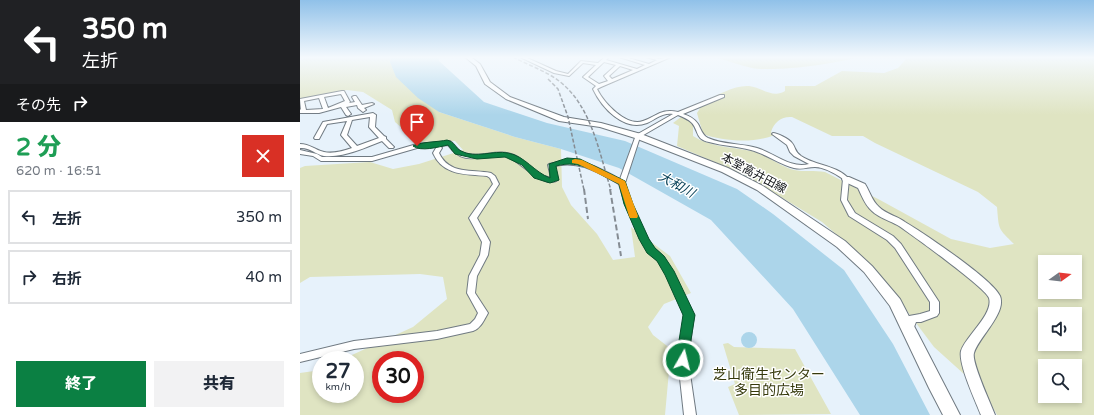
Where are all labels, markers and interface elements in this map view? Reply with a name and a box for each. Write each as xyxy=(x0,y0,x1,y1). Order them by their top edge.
text: 350 m xyxy=(82,12,168,46)
icon: left xyxy=(16,16,68,68)
text: 左折 xyxy=(82,50,118,72)
icon: right xyxy=(69,92,91,114)
text: その先 xyxy=(16,96,61,114)
pin xyxy=(400,105,434,146)
icon: arrive xyxy=(406,111,428,133)
text: 2 分 xyxy=(16,133,61,162)
button: close xyxy=(242,135,284,177)
street label: 本堂高井田線 xyxy=(719,150,789,196)
text: 620 m · 16:51 xyxy=(16,163,102,179)
water label: 大和川 xyxy=(656,168,699,202)
icon: left xyxy=(18,206,40,228)
text: 350 m xyxy=(236,208,282,226)
text: 左折 xyxy=(52,210,82,228)
north arrow xyxy=(1038,255,1082,299)
map controls xyxy=(1038,255,1082,403)
icon: right xyxy=(18,266,40,288)
text: 40 m xyxy=(245,268,282,286)
text: 右折 xyxy=(52,270,82,288)
button: sound xyxy=(1038,307,1082,351)
position arrow xyxy=(662,339,704,381)
speed limit sign: 30 xyxy=(372,351,424,403)
button: search xyxy=(1038,359,1082,403)
text: 27 xyxy=(325,360,351,384)
button: 終了 xyxy=(16,361,146,407)
button: 共有 xyxy=(154,361,284,407)
park label: 芝山衛生センター 多目的広場 xyxy=(713,366,825,399)
text: km/h xyxy=(325,381,351,393)

